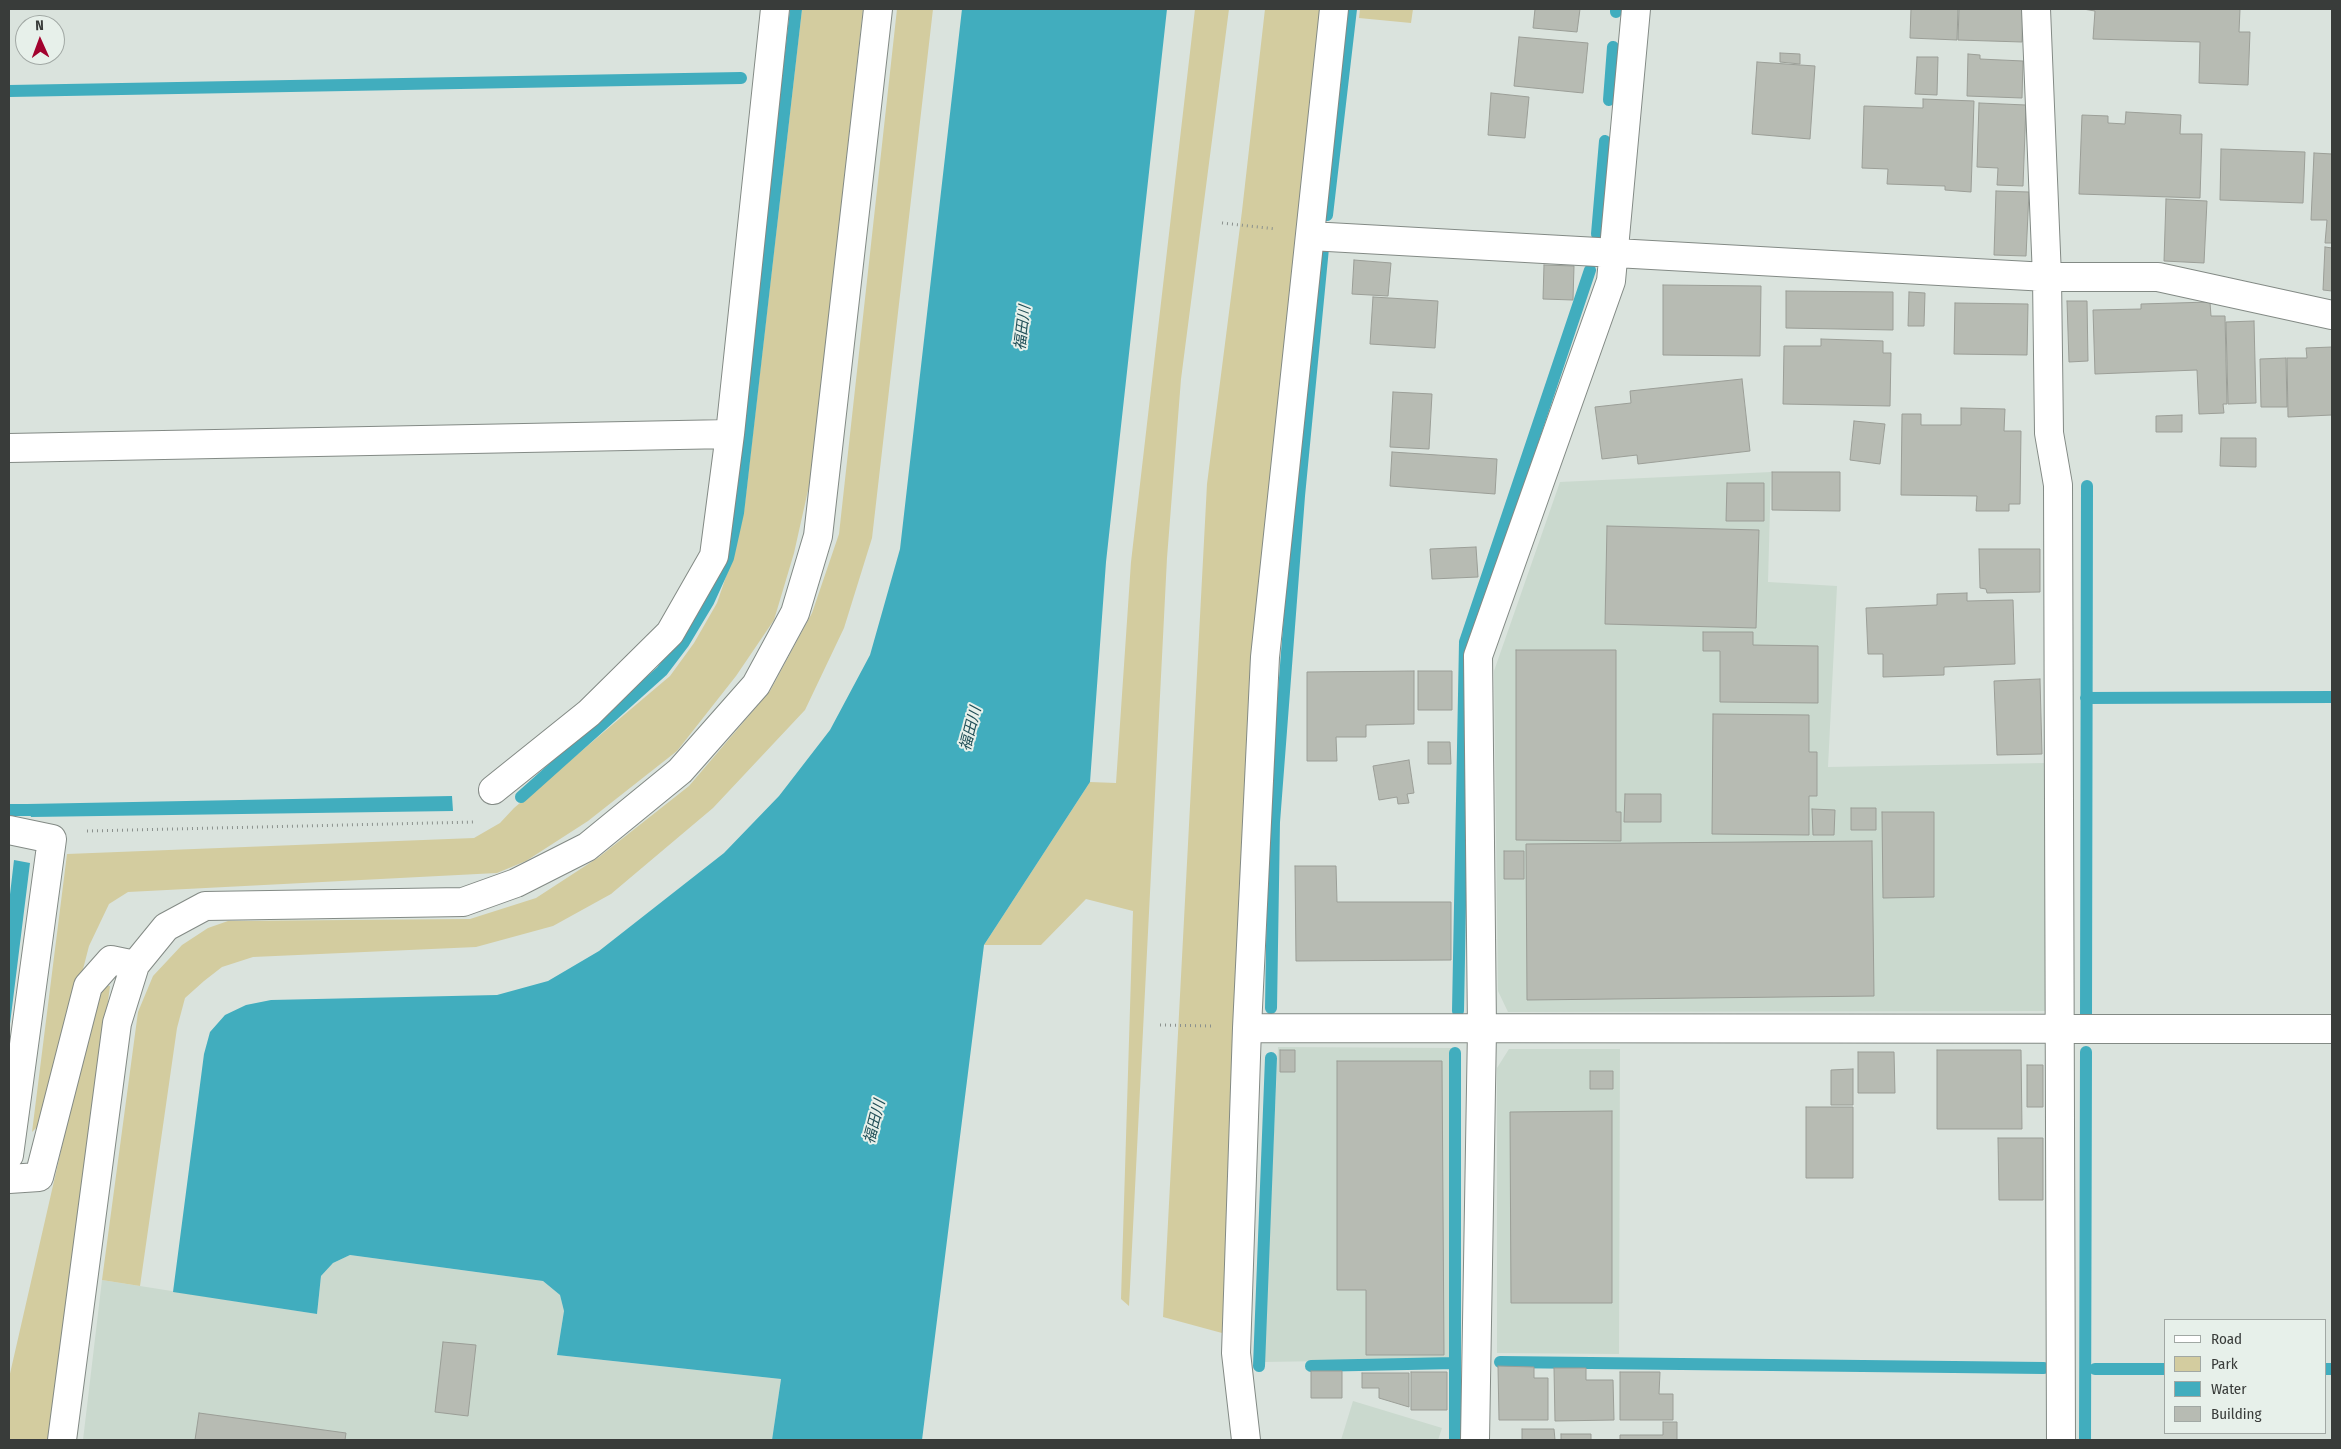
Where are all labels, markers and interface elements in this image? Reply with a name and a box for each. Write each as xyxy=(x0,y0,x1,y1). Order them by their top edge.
north arrow xyxy=(15,15,65,65)
text: N xyxy=(35,17,44,34)
water label: 福田川 xyxy=(1011,305,1035,351)
water label: 福田川 xyxy=(957,705,985,753)
water label: 福田川 xyxy=(861,1098,889,1146)
legend xyxy=(2164,1319,2326,1434)
text: Road xyxy=(2211,1330,2242,1348)
text: Park xyxy=(2211,1355,2238,1373)
text: Water xyxy=(2211,1380,2246,1398)
text: Building xyxy=(2211,1405,2262,1423)

